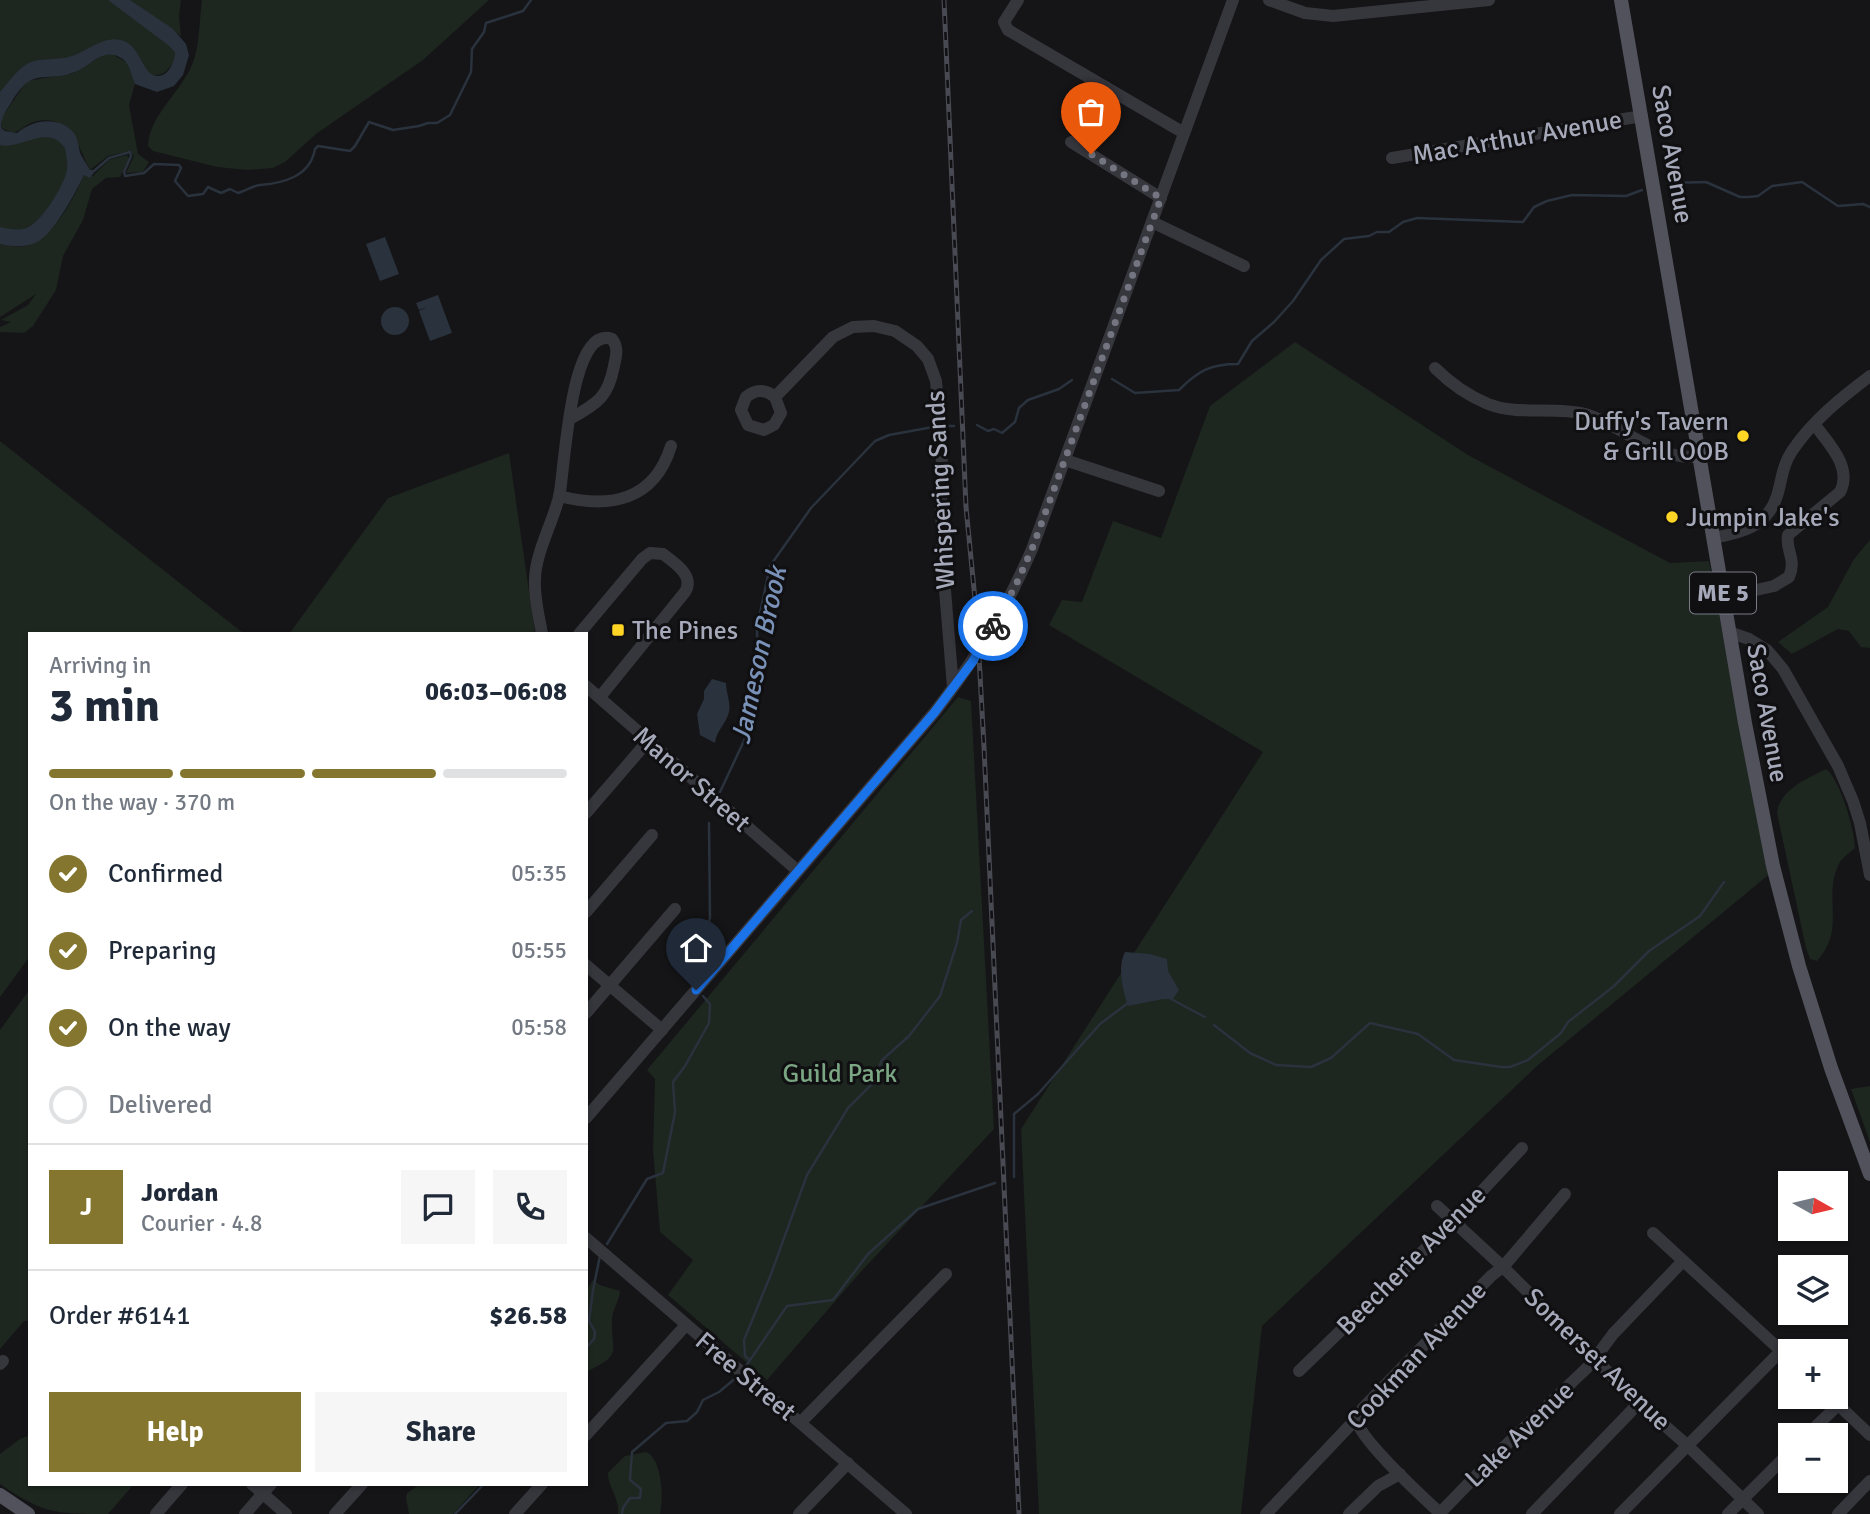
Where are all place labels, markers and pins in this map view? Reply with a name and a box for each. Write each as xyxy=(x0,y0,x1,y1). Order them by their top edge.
pin xyxy=(1061,82,1121,154)
place label: Duffy's Tavern & Grill OOB xyxy=(1574,406,1729,468)
marker: Duffy's Tavern & Grill OOB xyxy=(1735,428,1751,444)
place label: Jumpin Jake's xyxy=(1686,502,1840,534)
marker: Jumpin Jake's xyxy=(1664,509,1680,525)
place label: The Pines xyxy=(632,615,738,647)
marker: The Pines xyxy=(610,622,626,638)
pin xyxy=(666,918,726,990)

